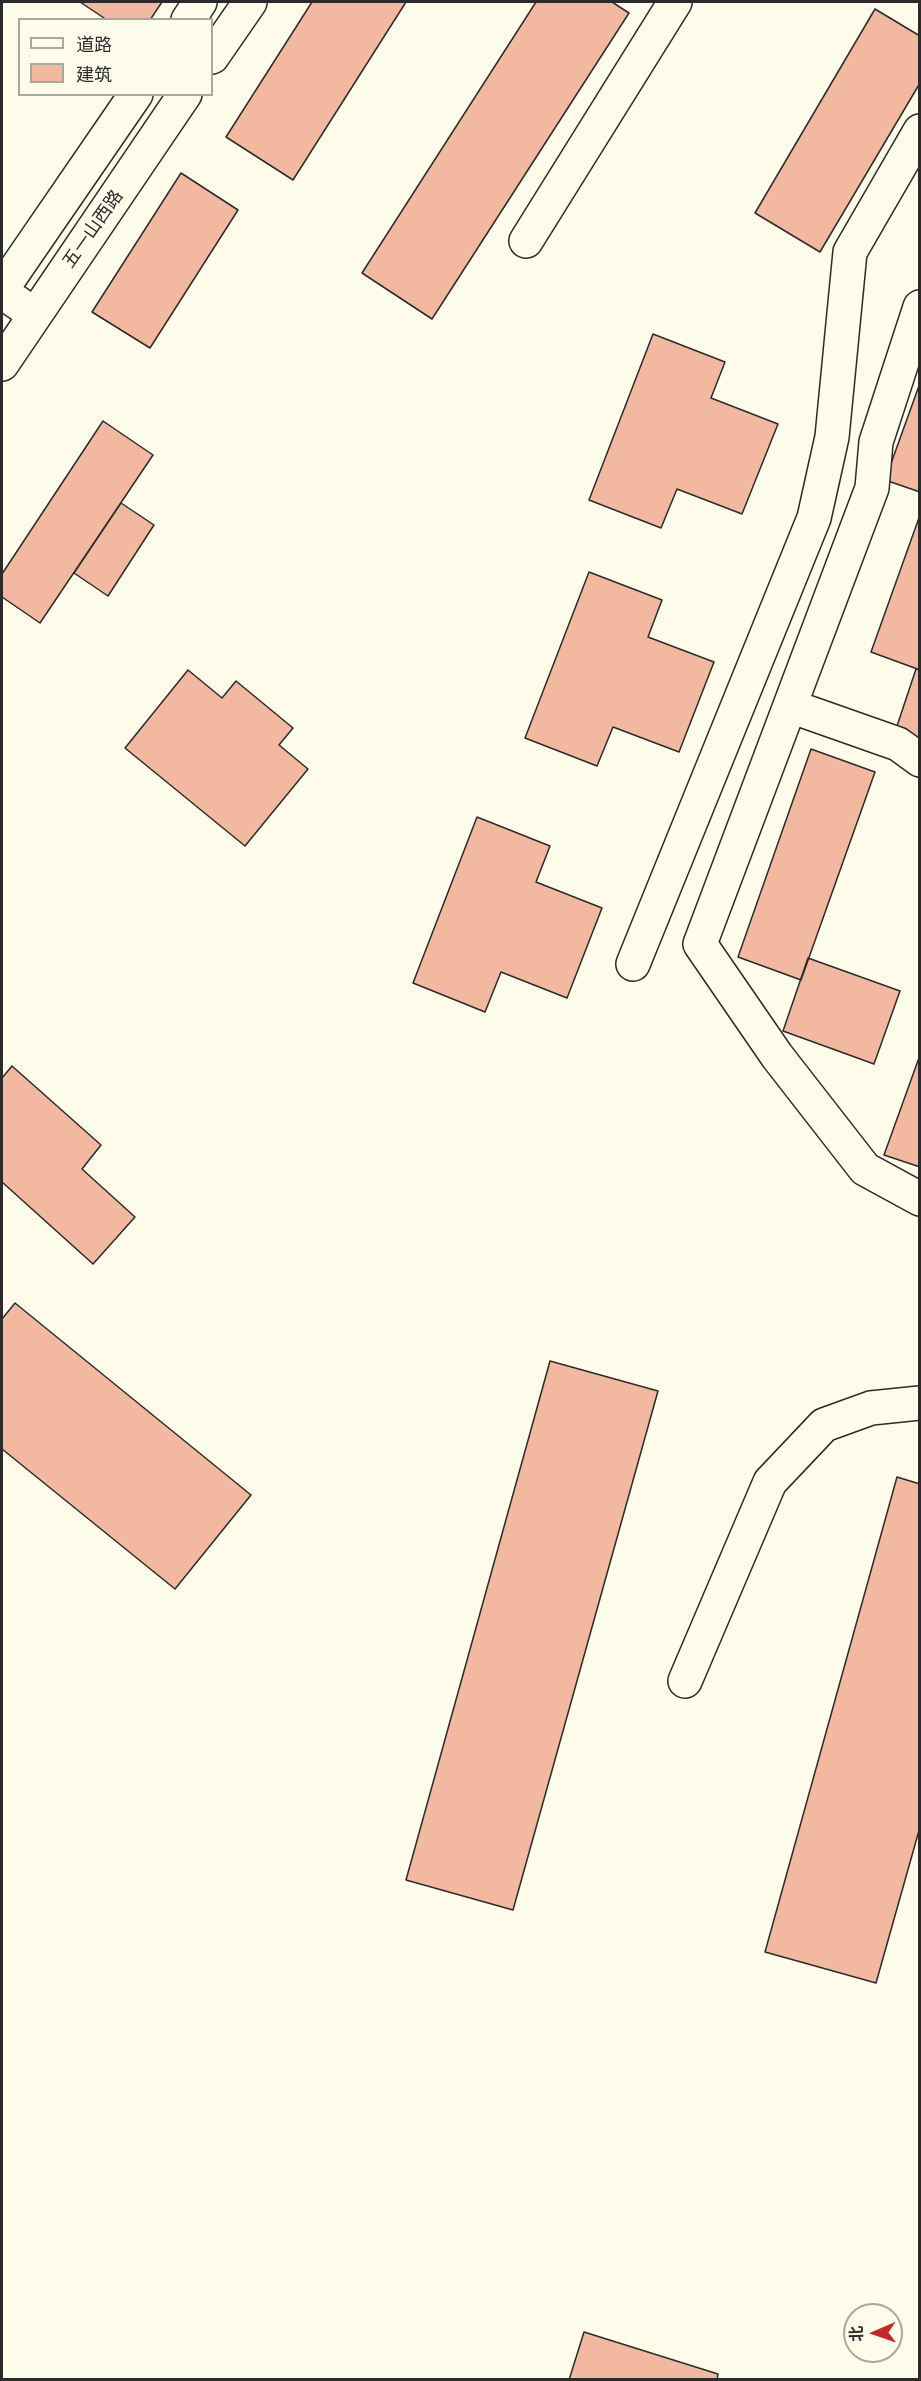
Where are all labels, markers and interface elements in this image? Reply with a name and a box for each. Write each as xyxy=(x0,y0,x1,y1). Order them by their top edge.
legend xyxy=(18,18,213,96)
text: 道路 xyxy=(76,37,112,55)
text: 建筑 xyxy=(76,67,112,85)
street label: 五一山西路 xyxy=(58,186,128,272)
north arrow xyxy=(843,2303,903,2363)
text: 北 xyxy=(849,2325,865,2342)

